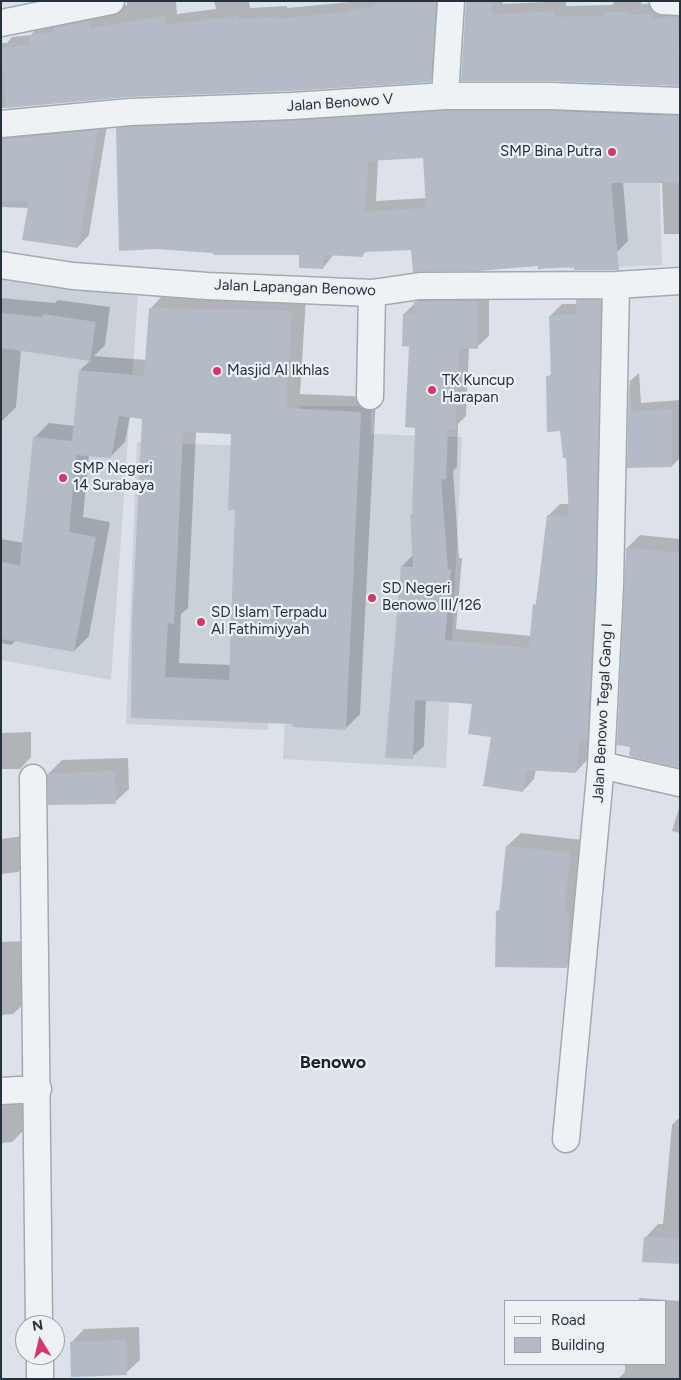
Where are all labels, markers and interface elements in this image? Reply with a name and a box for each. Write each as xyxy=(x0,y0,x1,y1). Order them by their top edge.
street label: Jalan Benowo V xyxy=(286,90,394,116)
place label: SMP Bina Putra xyxy=(500,143,602,161)
marker: SMP Bina Putra xyxy=(606,146,618,158)
street label: Jalan Lapangan Benowo xyxy=(214,276,376,300)
place label: Masjid Al Ikhlas xyxy=(227,362,329,380)
marker: Masjid Al Ikhlas xyxy=(211,365,223,377)
place label: TK Kuncup Harapan xyxy=(442,372,514,407)
marker: TK Kuncup Harapan xyxy=(426,384,438,396)
place label: SMP Negeri 14 Surabaya xyxy=(73,460,154,495)
marker: SMP Negeri 14 Surabaya xyxy=(57,472,69,484)
place label: SD Negeri Benowo III/126 xyxy=(382,580,481,615)
marker: SD Negeri Benowo III/126 xyxy=(366,592,378,604)
place label: SD Islam Terpadu Al Fathimiyyah xyxy=(211,604,327,639)
marker: SD Islam Terpadu Al Fathimiyyah xyxy=(195,616,207,628)
street label: Jalan Benowo Tegal Gang I xyxy=(589,623,617,803)
district label: Benowo xyxy=(300,1052,366,1074)
legend xyxy=(503,1300,666,1365)
text: Road xyxy=(551,1311,586,1329)
north arrow xyxy=(15,1315,65,1365)
text: N xyxy=(31,1316,44,1335)
text: Building xyxy=(551,1336,605,1354)

